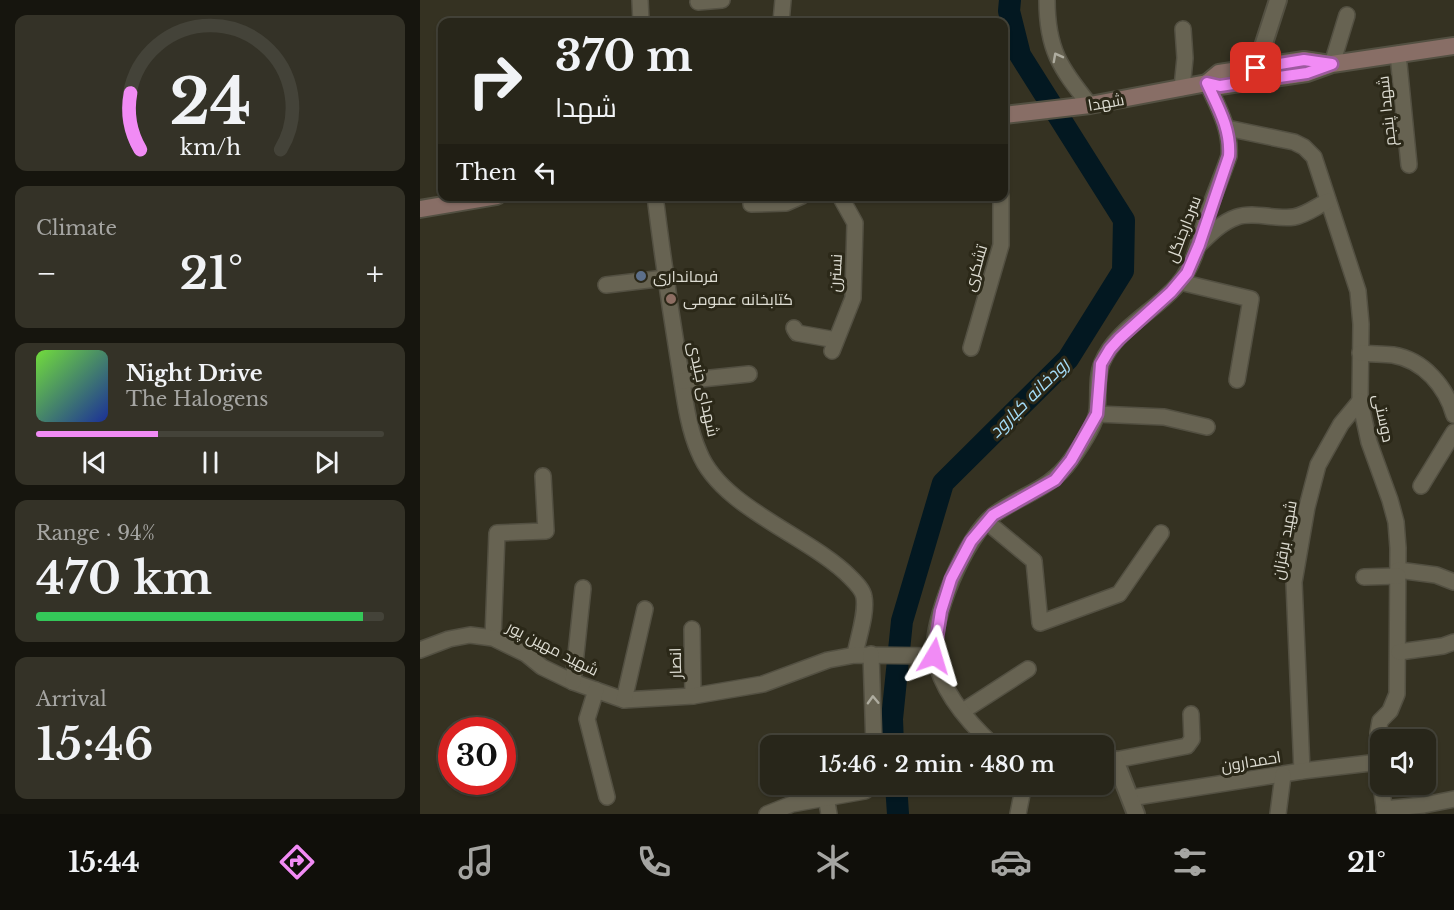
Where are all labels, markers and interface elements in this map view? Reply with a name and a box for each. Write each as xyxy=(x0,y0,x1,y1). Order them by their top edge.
text: 370 m xyxy=(555,30,693,82)
icon: right xyxy=(456,42,534,120)
pin xyxy=(1230,42,1281,93)
icon: arrive xyxy=(1239,51,1272,84)
one-way arrow xyxy=(1053,53,1064,64)
text: 24 xyxy=(169,63,251,141)
street label: شهدا پنجم xyxy=(1372,75,1402,147)
street label: شهدا xyxy=(1086,89,1126,116)
text: شهدا xyxy=(555,91,617,124)
text: km/h xyxy=(180,134,241,161)
icon: left xyxy=(529,156,562,189)
text: Then xyxy=(456,159,517,186)
street label: سردارجنگل xyxy=(1161,193,1206,266)
text: Climate xyxy=(36,216,117,240)
street label: تشکری xyxy=(959,242,992,294)
text: 21° xyxy=(180,245,243,301)
text: − xyxy=(36,253,57,294)
text: + xyxy=(366,253,384,294)
street label: نسترن xyxy=(824,253,847,293)
place label: فرماندارى xyxy=(653,266,718,287)
marker: فرماندارى xyxy=(634,269,648,283)
place label: کتابخانه عمومى xyxy=(683,289,793,310)
marker: کتابخانه عمومى xyxy=(664,292,678,306)
street label: شهدای جنیدی xyxy=(683,340,724,439)
water label: رودخانه کیارود xyxy=(985,353,1074,442)
text: Night Drive xyxy=(126,360,263,387)
text: The Halogens xyxy=(126,387,268,411)
street label: دوستی xyxy=(1368,392,1399,444)
icon: previous xyxy=(78,446,111,479)
icon: pause xyxy=(194,446,227,479)
icon: next xyxy=(310,446,343,479)
street label: شهید برقزان xyxy=(1267,499,1302,581)
text: Range · 94% xyxy=(36,521,155,545)
text: 470 km xyxy=(36,550,212,606)
street label: شهید مهین پور xyxy=(502,616,602,682)
position arrow xyxy=(902,624,966,688)
street label: انصار xyxy=(665,647,685,680)
text: Arrival xyxy=(36,687,107,711)
one-way arrow xyxy=(867,695,879,704)
text: 15:46 xyxy=(36,716,154,772)
speed limit sign: 30 xyxy=(438,717,516,795)
map controls xyxy=(1370,729,1436,795)
button: sound xyxy=(1370,729,1436,795)
street label: احمدارون xyxy=(1220,746,1283,777)
text: 15:46 · 2 min · 480 m xyxy=(819,751,1055,778)
icon: directions xyxy=(276,841,318,883)
icon: music xyxy=(455,841,497,883)
icon: phone xyxy=(633,841,675,883)
icon: climate xyxy=(812,841,854,883)
icon: car xyxy=(990,841,1032,883)
icon: filters xyxy=(1169,841,1211,883)
text: 15:44 xyxy=(68,846,140,879)
text: 21° xyxy=(1347,846,1386,879)

